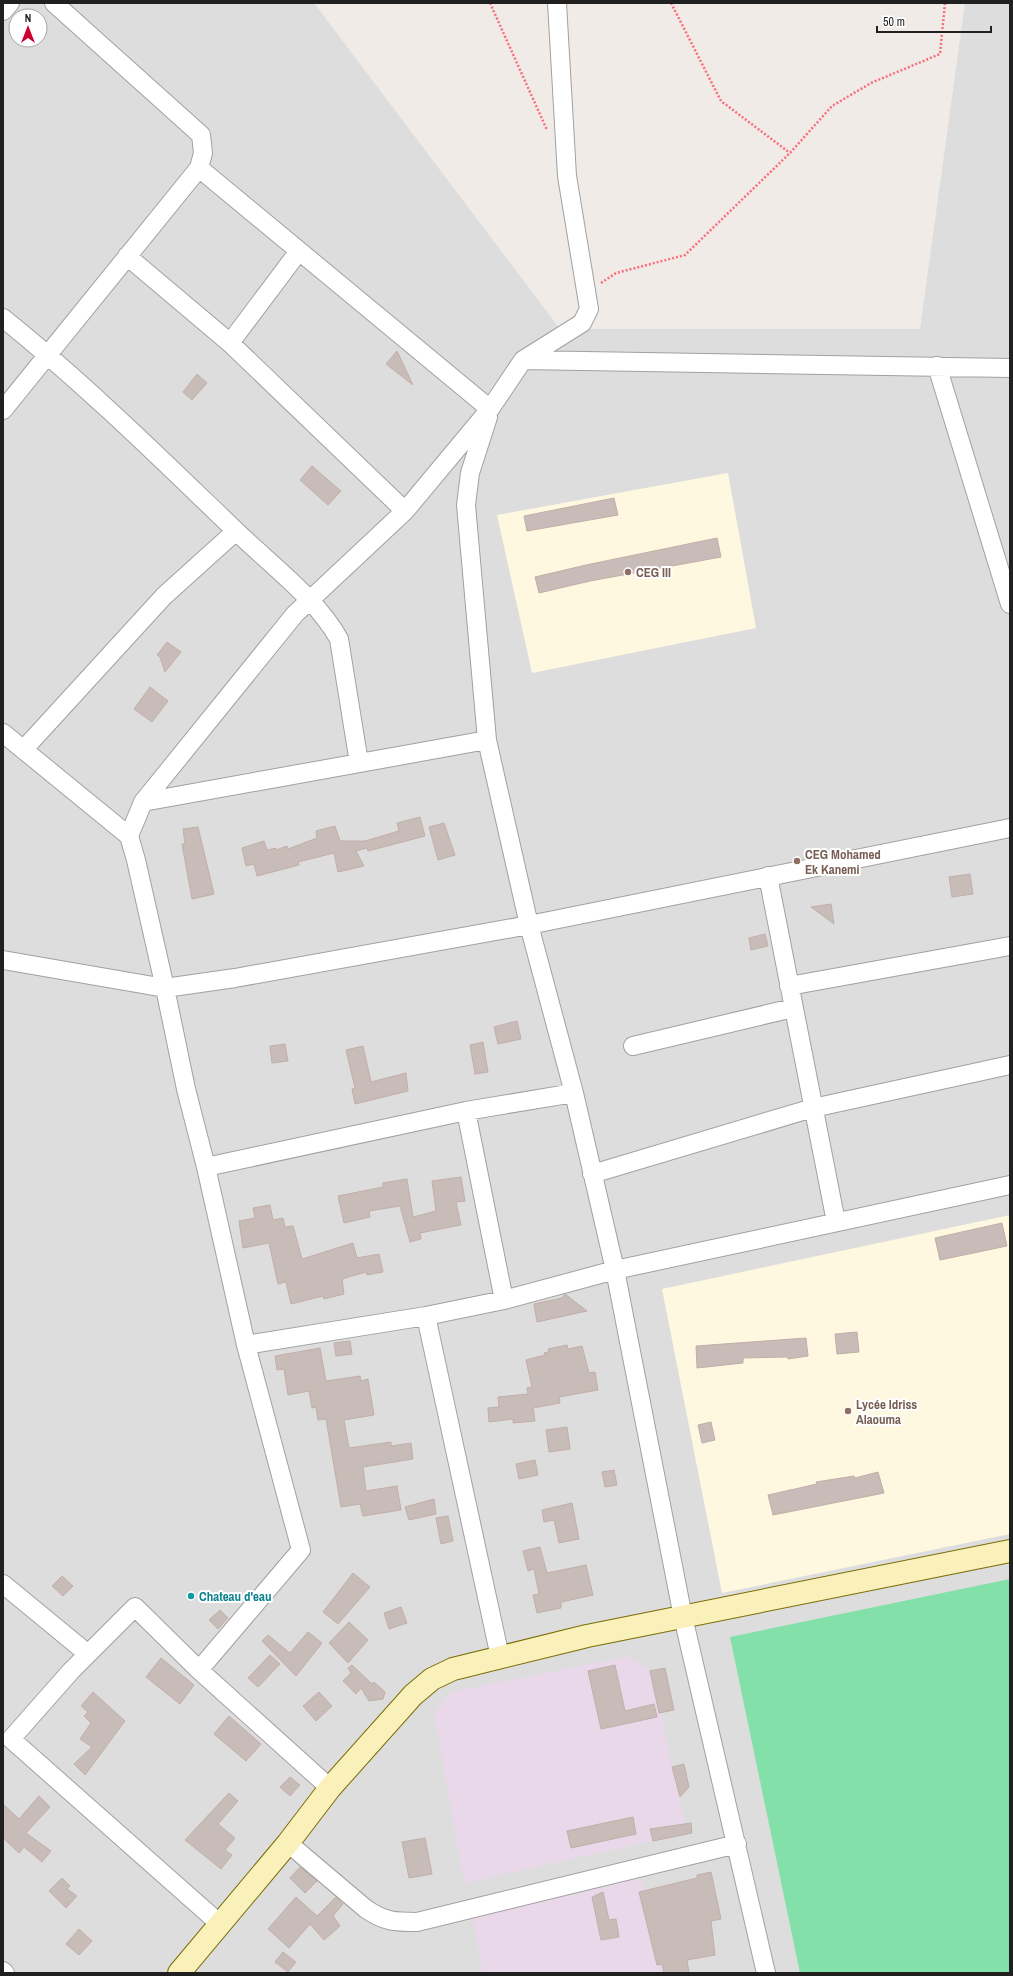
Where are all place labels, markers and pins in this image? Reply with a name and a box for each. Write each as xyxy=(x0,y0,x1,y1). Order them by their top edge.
place label: CEG III xyxy=(636,564,671,581)
marker: CEG III xyxy=(623,567,633,577)
place label: CEG Mohamed Ek Kanemi xyxy=(805,846,881,878)
marker: CEG Mohamed Ek Kanemi xyxy=(792,856,802,866)
place label: Lycée Idriss Alaouma xyxy=(856,1396,917,1428)
marker: Lycée Idriss Alaouma xyxy=(843,1406,853,1416)
place label: Chateau d'eau xyxy=(199,1588,271,1605)
marker: Chateau d'eau xyxy=(186,1591,196,1601)

